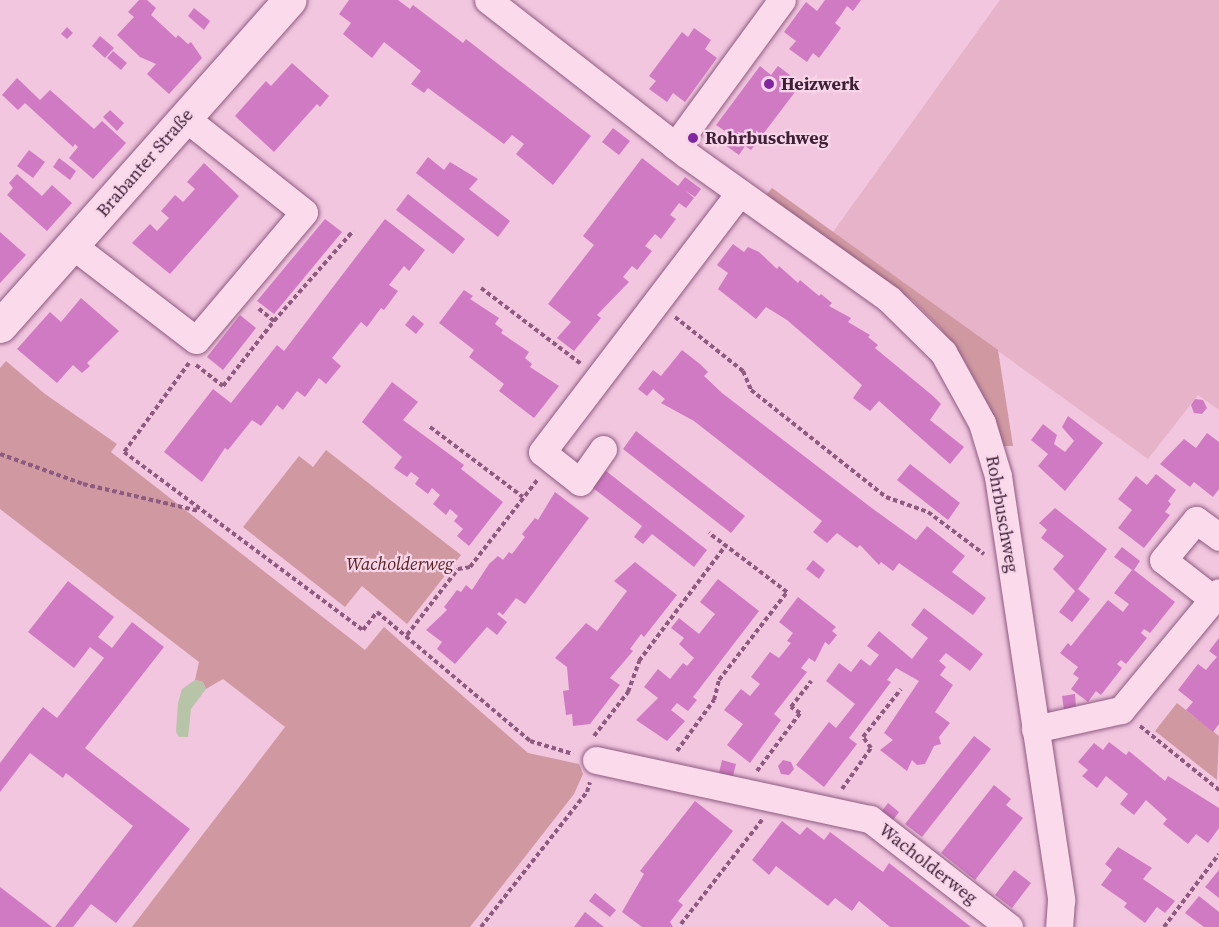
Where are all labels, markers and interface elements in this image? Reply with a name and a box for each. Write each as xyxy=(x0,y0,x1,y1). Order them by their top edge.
place label: Heizwerk xyxy=(781,73,860,95)
marker: Heizwerk xyxy=(762,77,776,91)
street label: Brabanter Straße xyxy=(92,104,198,222)
place label: Rohrbuschweg xyxy=(705,127,828,149)
marker: Rohrbuschweg xyxy=(686,131,700,145)
street label: Rohrbuschweg xyxy=(981,454,1023,574)
park label: Wacholderweg xyxy=(346,553,454,575)
street label: Wacholderweg xyxy=(875,819,981,909)

